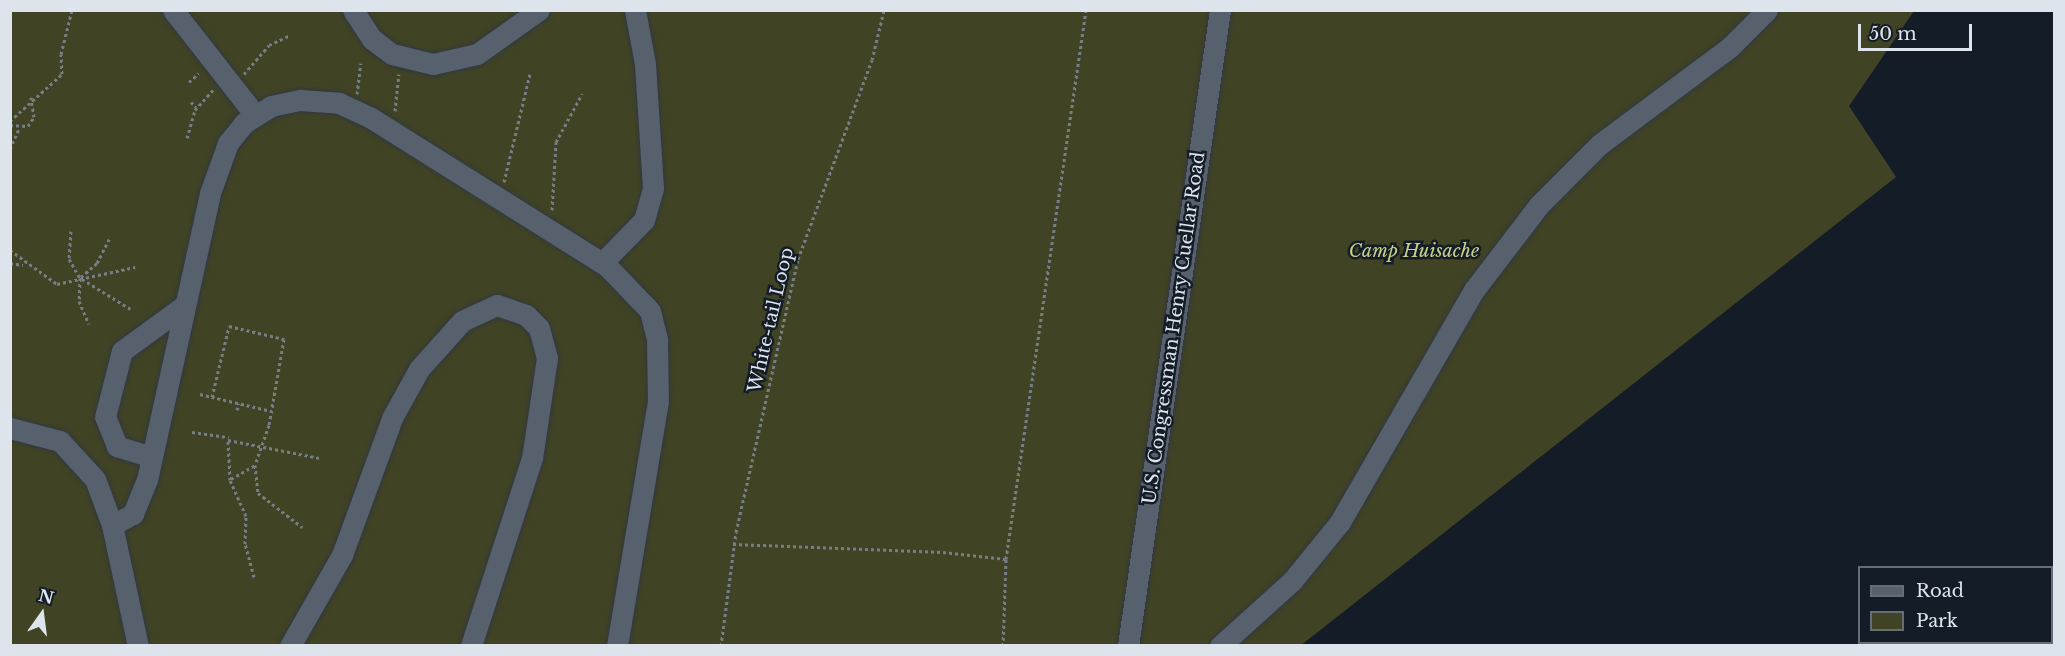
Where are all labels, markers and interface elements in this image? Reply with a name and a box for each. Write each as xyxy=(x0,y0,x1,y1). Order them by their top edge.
scale bar xyxy=(1861,12,1975,50)
text: 50 m xyxy=(1869,23,1917,45)
street label: U.S. Congressman Henry Cuellar Road xyxy=(1138,150,1210,506)
park label: Camp Huisache xyxy=(1349,240,1479,262)
street label: White-tail Loop xyxy=(744,245,798,395)
legend xyxy=(1858,566,2053,644)
text: Road xyxy=(1916,580,1964,602)
north arrow xyxy=(12,584,72,644)
text: N xyxy=(37,585,56,608)
text: Park xyxy=(1916,610,1958,632)

